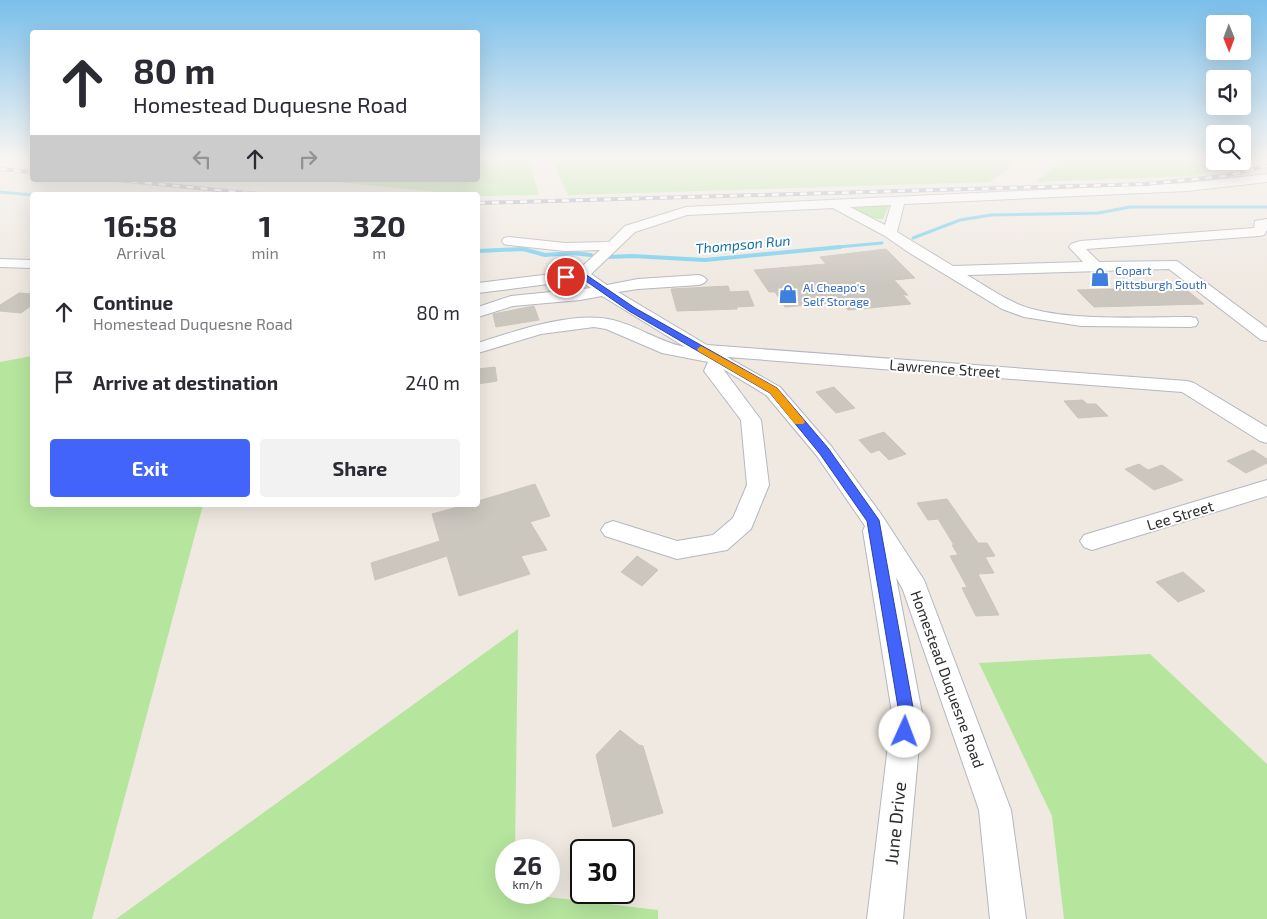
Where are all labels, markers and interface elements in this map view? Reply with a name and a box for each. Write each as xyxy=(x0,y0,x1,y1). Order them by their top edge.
north arrow xyxy=(1206,15,1251,60)
map controls xyxy=(1206,15,1251,170)
text: 80 m xyxy=(133,49,215,91)
icon: ahead xyxy=(50,50,115,115)
button: sound xyxy=(1206,70,1251,115)
text: Homestead Duquesne Road xyxy=(133,91,408,117)
button: search xyxy=(1206,125,1251,170)
icon: left xyxy=(188,145,216,173)
icon: ahead xyxy=(241,145,269,173)
icon: right xyxy=(294,145,322,173)
text: 16:58 xyxy=(104,207,178,243)
text: 1 xyxy=(259,207,272,243)
text: 320 xyxy=(353,207,406,243)
water label: Thompson Run xyxy=(695,231,791,257)
text: Arrival xyxy=(116,243,165,262)
text: min xyxy=(251,243,279,262)
text: m xyxy=(372,243,386,262)
pin xyxy=(545,256,587,298)
icon: arrive xyxy=(552,263,580,291)
place label: Copart Pittsburgh South xyxy=(1115,263,1207,291)
shop icon: Copart Pittsburgh South xyxy=(1089,266,1111,288)
place label: Al Cheapo's Self Storage xyxy=(803,280,869,308)
shop icon: Al Cheapo's Self Storage xyxy=(777,283,799,305)
text: Continue xyxy=(93,291,173,314)
icon: ahead xyxy=(50,298,78,326)
text: 80 m xyxy=(416,301,460,324)
text: Homestead Duquesne Road xyxy=(93,314,293,333)
street label: Lawrence Street xyxy=(889,355,1001,381)
icon: arrive xyxy=(50,368,78,396)
text: Arrive at destination xyxy=(93,371,278,394)
text: 240 m xyxy=(405,371,460,394)
button: Exit xyxy=(50,439,250,497)
button: Share xyxy=(260,439,460,497)
street label: Lee Street xyxy=(1144,496,1216,534)
street label: Homestead Duquesne Road xyxy=(908,588,988,770)
position arrow xyxy=(878,705,930,757)
street label: June Drive xyxy=(880,780,910,866)
speed limit sign: 30 xyxy=(570,839,635,904)
text: 26 xyxy=(513,850,542,880)
text: km/h xyxy=(513,877,542,891)

